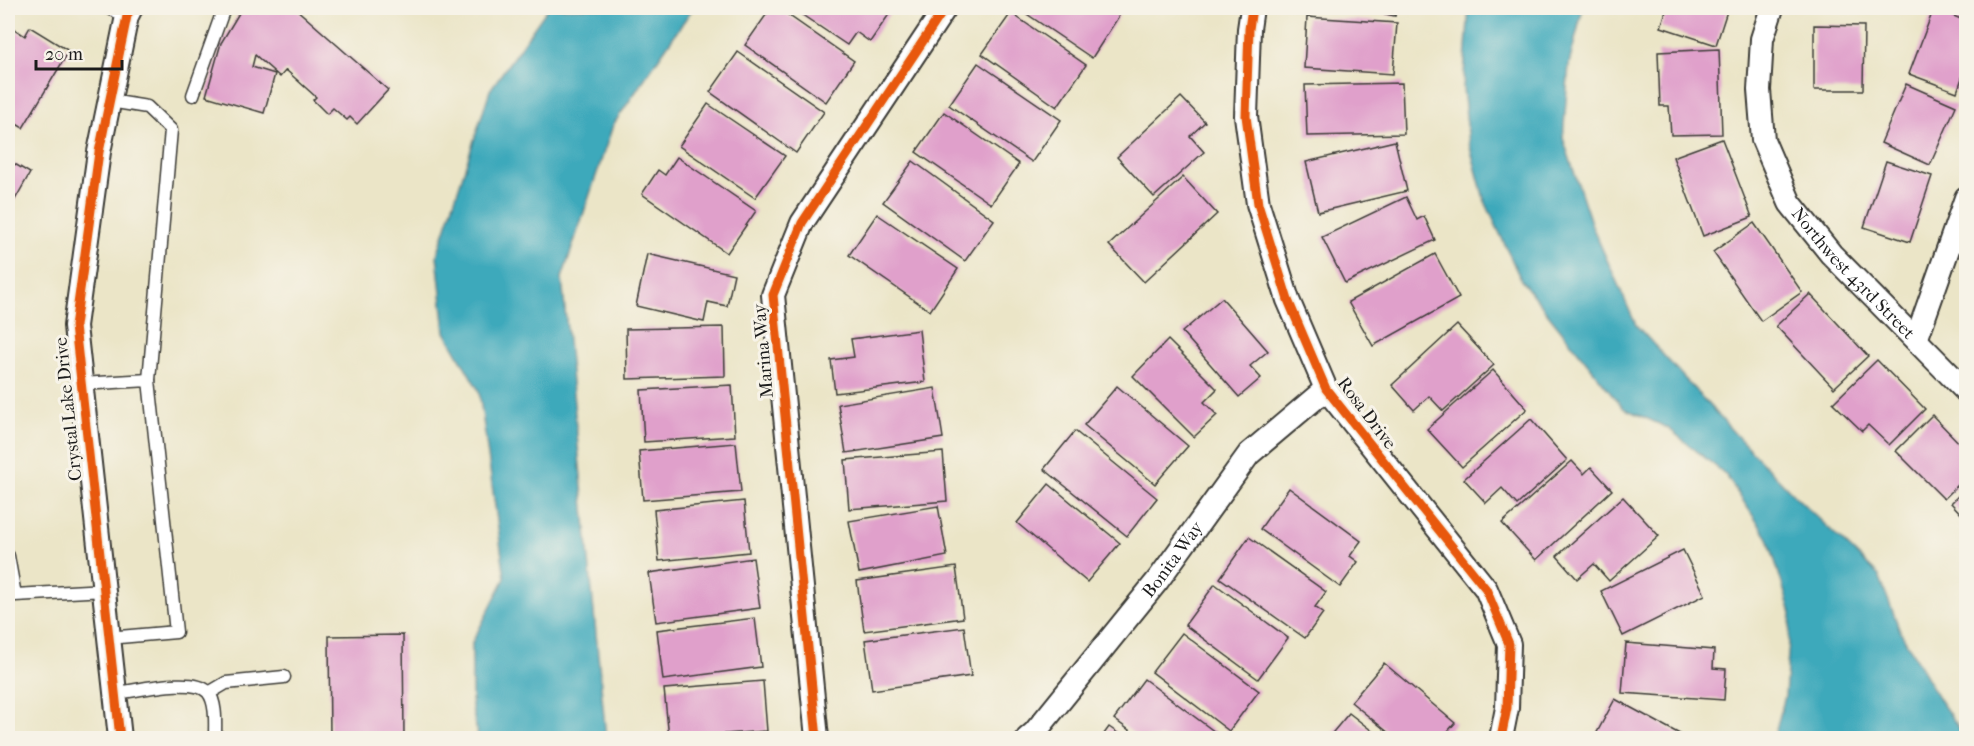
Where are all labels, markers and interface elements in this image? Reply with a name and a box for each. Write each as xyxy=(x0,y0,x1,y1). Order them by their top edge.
scale bar xyxy=(36,33,122,71)
text: 20 m xyxy=(45,44,83,65)
street label: Northwest 43rd Street xyxy=(1787,204,1919,344)
street label: Marina Way xyxy=(749,302,778,399)
street label: Crystal Lake Drive xyxy=(50,336,86,482)
street label: Rosa Drive xyxy=(1333,373,1401,454)
street label: Bonita Way xyxy=(1138,516,1209,602)

